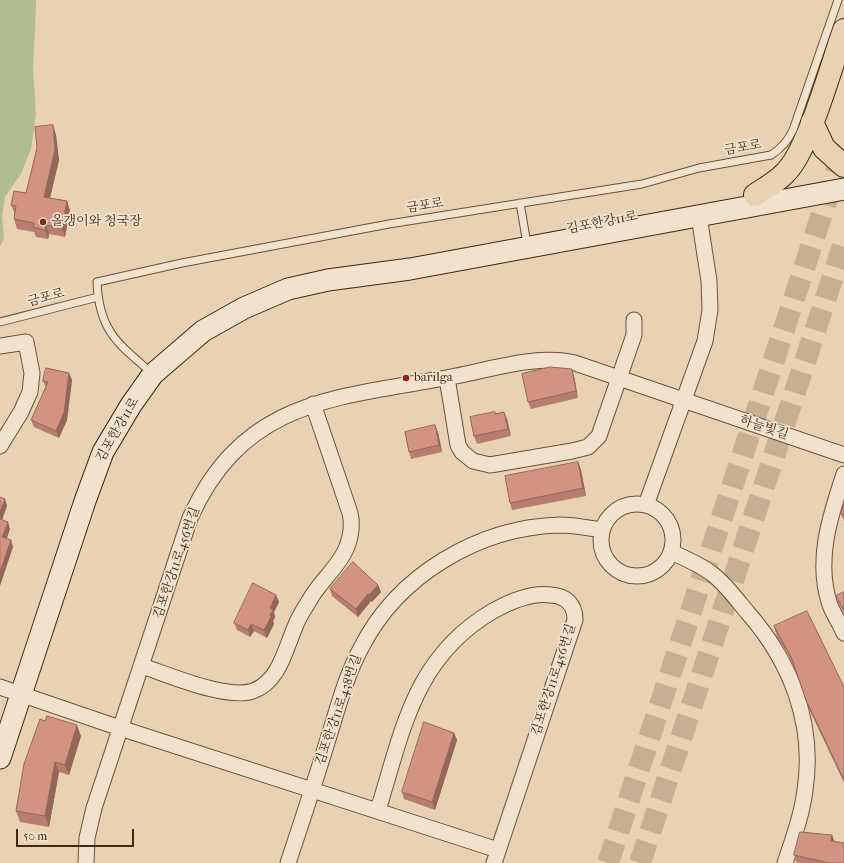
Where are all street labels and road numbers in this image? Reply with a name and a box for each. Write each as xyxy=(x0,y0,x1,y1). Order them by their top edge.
street label: 금포로 xyxy=(723,137,763,159)
street label: 금포로 xyxy=(405,195,445,217)
street label: 김포한강11로 xyxy=(565,208,639,238)
street label: 금포로 xyxy=(26,286,66,310)
street label: 김포한강11로 xyxy=(93,395,143,465)
street label: 하늘빛길 xyxy=(738,413,790,443)
street label: 김포한강11로456번길 xyxy=(151,505,203,621)
street label: 김포한강11로456번길 xyxy=(528,622,580,738)
street label: 김포한강11로438번길 xyxy=(313,652,365,768)

